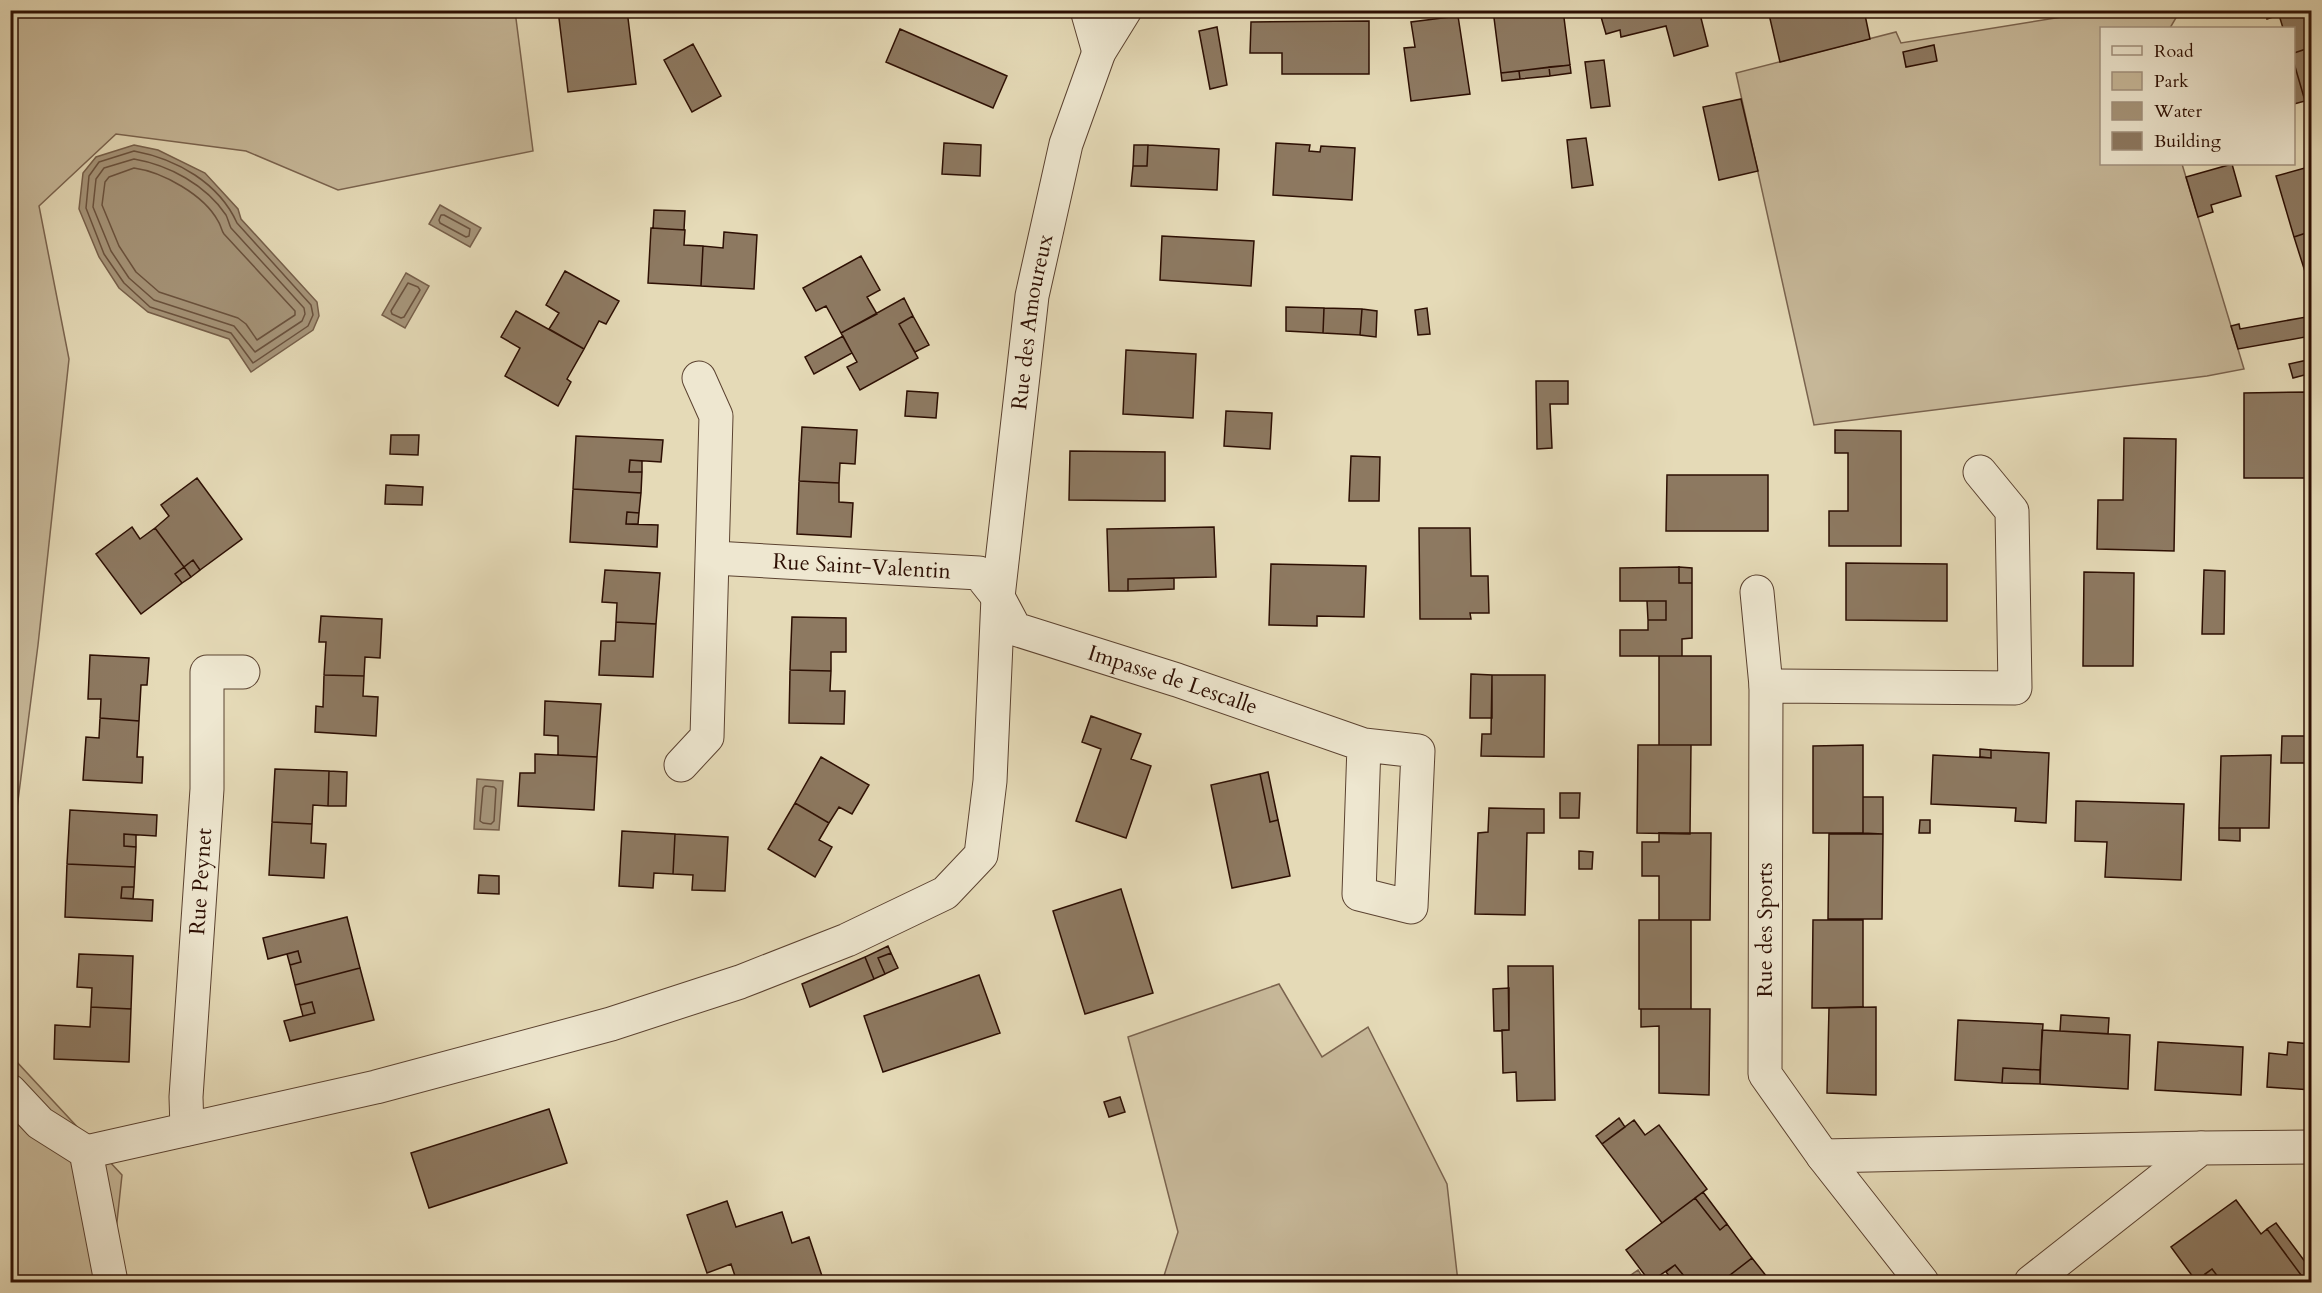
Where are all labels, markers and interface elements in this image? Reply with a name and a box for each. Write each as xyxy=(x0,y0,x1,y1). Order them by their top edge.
legend xyxy=(2100,27,2295,165)
text: Road xyxy=(2154,39,2194,64)
text: Park xyxy=(2154,69,2189,94)
text: Water xyxy=(2153,99,2203,124)
text: Building xyxy=(2154,129,2222,154)
street label: Rue des Amoureux xyxy=(1004,231,1060,412)
street label: Rue Saint-Valentin xyxy=(772,546,952,586)
street label: Impasse de Lescalle xyxy=(1084,638,1262,722)
street label: Rue Peynet xyxy=(182,827,219,936)
street label: Rue des Sports xyxy=(1750,862,1780,998)

